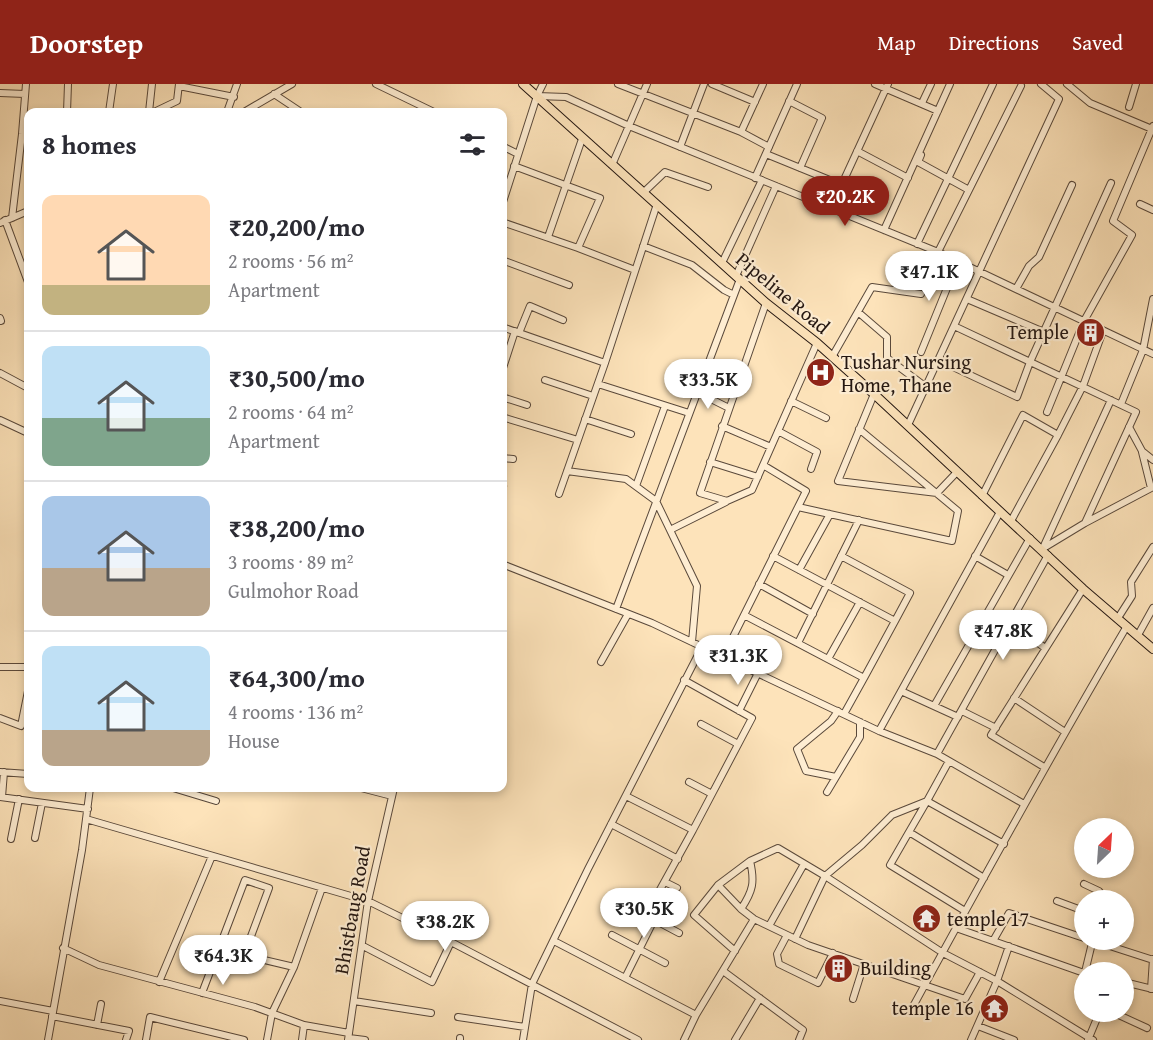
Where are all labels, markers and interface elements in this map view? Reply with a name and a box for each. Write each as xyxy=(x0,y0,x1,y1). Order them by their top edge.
text: Doorstep xyxy=(30,22,143,63)
text: Map xyxy=(877,27,916,58)
text: Directions xyxy=(949,27,1039,58)
text: Saved xyxy=(1072,27,1123,58)
text: 8 homes xyxy=(42,125,137,164)
icon: filters xyxy=(456,128,489,161)
pin: ₹20.2K xyxy=(796,176,894,227)
text: ₹20.2K xyxy=(815,181,875,210)
text: ₹20,200/mo xyxy=(228,207,365,246)
icon: home xyxy=(90,219,162,291)
street label: Pipeline Road xyxy=(730,245,837,341)
text: 2 rooms · 56 m² xyxy=(228,246,354,275)
pin: ₹47.1K xyxy=(880,251,978,302)
text: ₹47.1K xyxy=(899,256,959,285)
text: Apartment xyxy=(228,275,320,304)
building icon: Temple xyxy=(1074,316,1106,348)
place label: Temple xyxy=(1007,317,1069,346)
place label: Tushar Nursing Home, Thane xyxy=(841,347,971,399)
hospital icon: Tushar Nursing Home, Thane xyxy=(804,357,836,389)
text: ₹30,500/mo xyxy=(228,358,365,397)
pin: ₹33.5K xyxy=(659,359,757,410)
text: ₹33.5K xyxy=(678,364,738,393)
icon: home xyxy=(90,370,162,442)
text: 2 rooms · 64 m² xyxy=(228,397,354,426)
text: Apartment xyxy=(228,426,320,455)
text: ₹38,200/mo xyxy=(228,508,365,547)
icon: home xyxy=(90,520,162,592)
text: 3 rooms · 89 m² xyxy=(228,547,354,576)
text: Gulmohor Road xyxy=(228,576,359,605)
pin: ₹47.8K xyxy=(954,610,1052,661)
text: ₹47.8K xyxy=(973,615,1033,644)
pin: ₹31.3K xyxy=(689,635,787,686)
text: ₹31.3K xyxy=(708,640,768,669)
text: ₹64,300/mo xyxy=(228,658,365,697)
icon: home xyxy=(90,670,162,742)
text: 4 rooms · 136 m² xyxy=(228,697,363,726)
text: House xyxy=(228,726,280,755)
north arrow xyxy=(1074,818,1134,878)
map controls xyxy=(1074,818,1134,1022)
street label: Bhistbaug Road xyxy=(326,843,377,976)
pin: ₹30.5K xyxy=(595,888,693,939)
button: + xyxy=(1074,890,1134,950)
text: ₹30.5K xyxy=(614,893,674,922)
pin: ₹38.2K xyxy=(396,901,494,952)
temple icon: temple 17 xyxy=(910,903,942,935)
place label: temple 17 xyxy=(947,904,1029,933)
text: ₹38.2K xyxy=(415,906,475,935)
pin: ₹64.3K xyxy=(174,935,272,986)
text: ₹64.3K xyxy=(193,940,253,969)
building icon: Building xyxy=(823,952,855,984)
place label: Building xyxy=(860,953,931,982)
button: − xyxy=(1074,962,1134,1022)
temple icon: temple 16 xyxy=(979,992,1011,1024)
place label: temple 16 xyxy=(892,993,974,1022)

